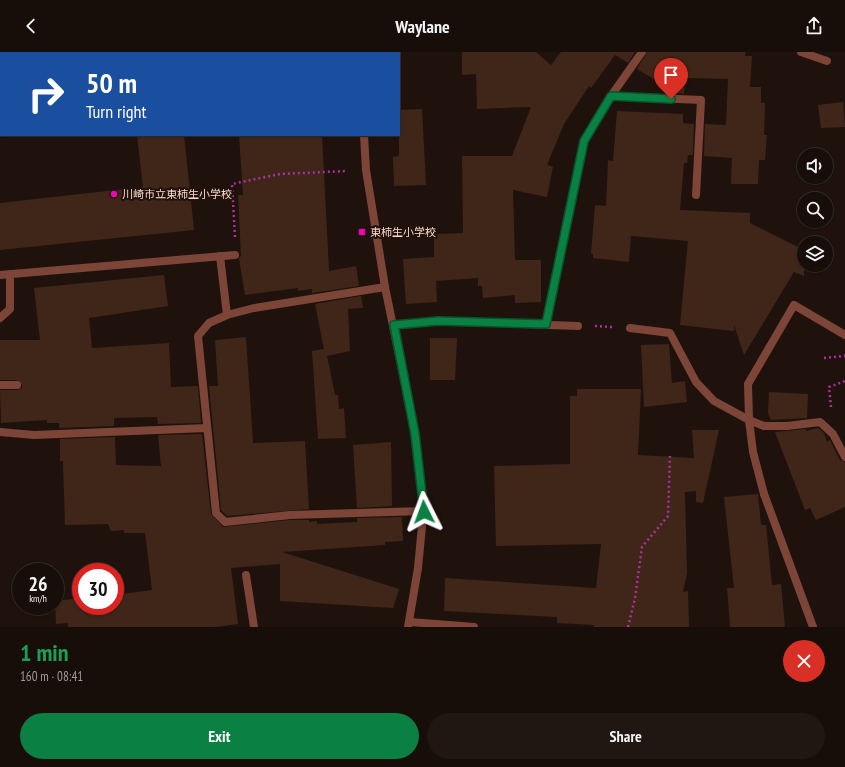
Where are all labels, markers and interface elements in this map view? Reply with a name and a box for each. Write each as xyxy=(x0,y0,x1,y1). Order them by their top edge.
icon: back xyxy=(20,15,42,37)
text: Waylane xyxy=(395,15,450,38)
icon: share xyxy=(803,15,825,37)
pin xyxy=(654,58,688,99)
text: 50 m xyxy=(86,64,137,101)
icon: arrive xyxy=(660,64,682,86)
icon: right xyxy=(20,68,72,120)
text: Turn right xyxy=(86,100,146,123)
map controls xyxy=(797,148,833,272)
button: sound xyxy=(797,148,833,184)
place label: 川崎市立東柿生小学校 xyxy=(122,187,232,201)
marker: 川崎市立東柿生小学校 xyxy=(109,189,119,199)
button: search xyxy=(797,192,833,228)
place label: 東柿生小学校 xyxy=(370,225,436,239)
marker: 東柿生小学校 xyxy=(357,227,367,237)
button: layers xyxy=(797,236,833,272)
position arrow xyxy=(403,491,445,533)
speed limit sign: 30 xyxy=(72,563,124,615)
text: 26 xyxy=(28,571,48,597)
text: km/h xyxy=(29,592,47,605)
text: 1 min xyxy=(20,637,68,668)
button: close xyxy=(783,640,825,682)
text: 160 m · 08:41 xyxy=(20,668,83,685)
button: Exit xyxy=(20,713,419,759)
button: Share xyxy=(427,713,825,759)

